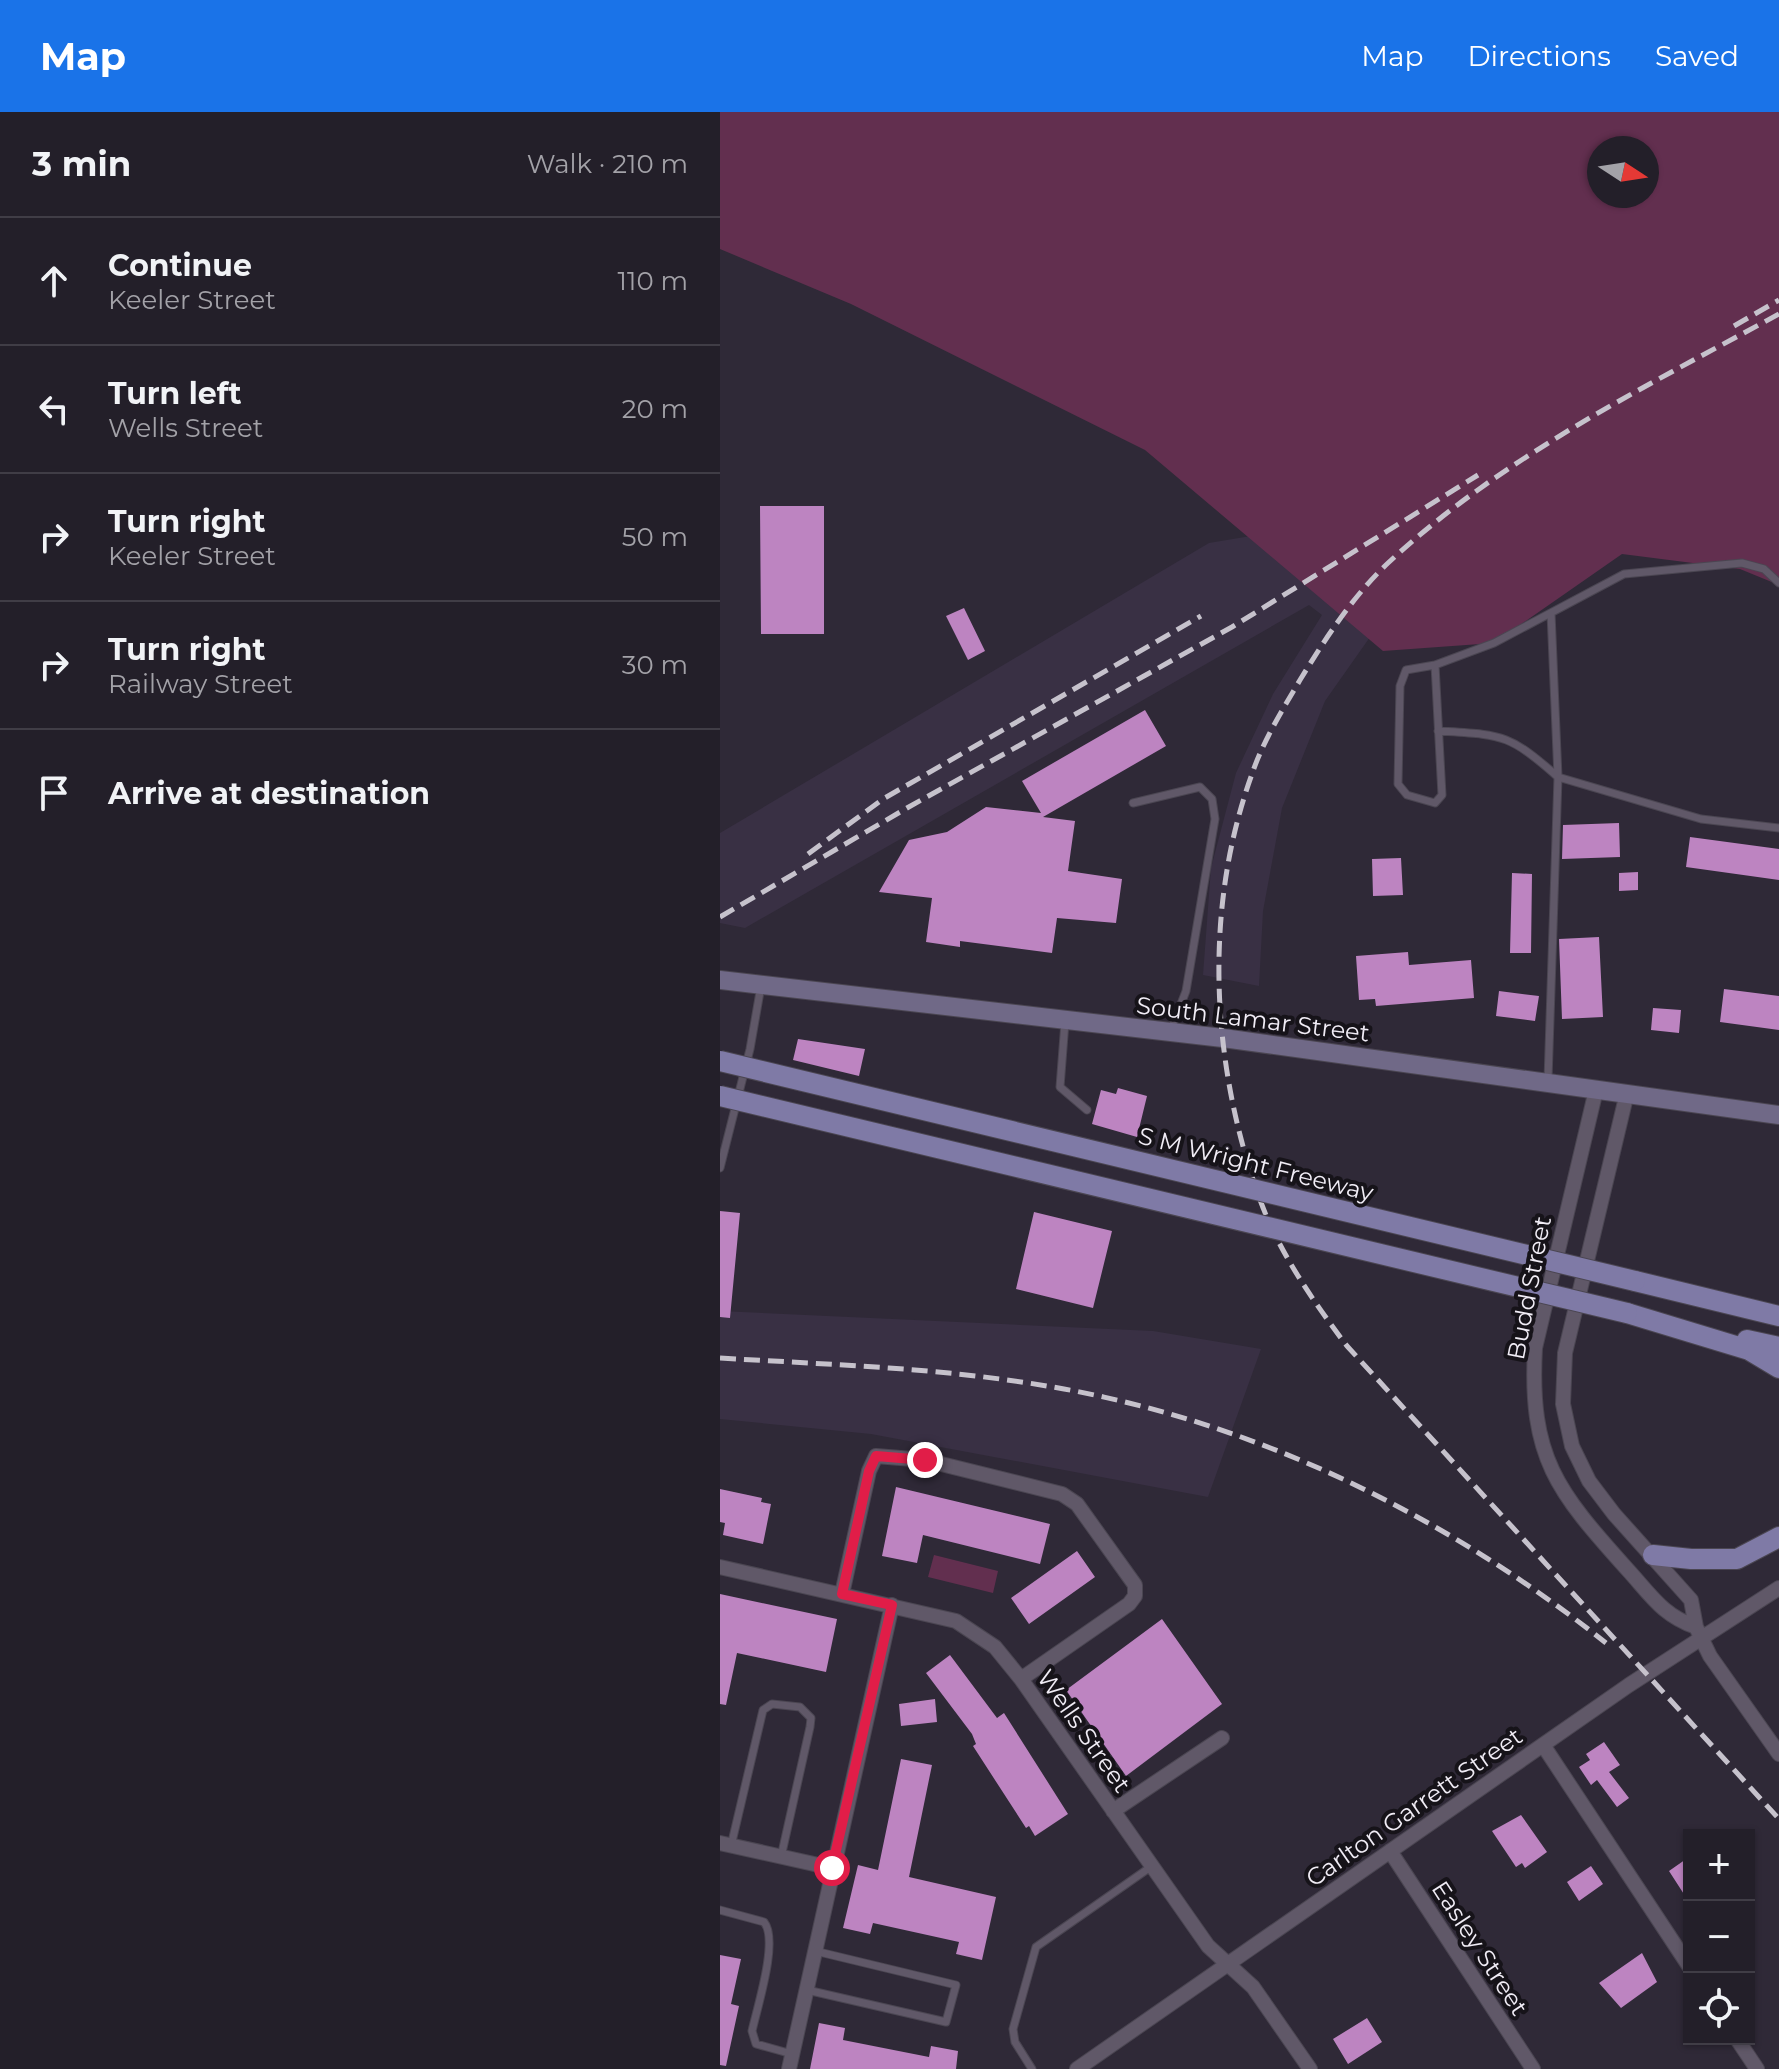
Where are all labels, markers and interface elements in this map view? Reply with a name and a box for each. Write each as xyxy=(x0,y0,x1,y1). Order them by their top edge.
text: Map xyxy=(40,33,126,80)
text: Map xyxy=(1361,39,1423,73)
text: Directions xyxy=(1467,39,1611,73)
text: Saved xyxy=(1655,39,1739,73)
north arrow xyxy=(1587,136,1659,208)
text: 3 min xyxy=(32,143,131,185)
text: Walk · 210 m xyxy=(527,148,688,180)
text: Continue xyxy=(108,247,252,284)
icon: ahead xyxy=(32,259,76,303)
text: 110 m xyxy=(618,265,688,297)
text: Keeler Street xyxy=(108,284,276,316)
text: Turn left xyxy=(108,375,241,412)
icon: left xyxy=(32,387,76,431)
text: 20 m xyxy=(622,393,688,425)
text: Wells Street xyxy=(108,412,263,444)
text: Turn right xyxy=(108,503,265,540)
icon: right xyxy=(32,515,76,559)
text: 50 m xyxy=(622,521,688,553)
text: Keeler Street xyxy=(108,540,276,572)
text: Turn right xyxy=(108,631,265,668)
icon: right xyxy=(32,643,76,687)
text: 30 m xyxy=(622,649,688,681)
text: Railway Street xyxy=(108,668,293,700)
icon: arrive xyxy=(32,771,76,815)
text: Arrive at destination xyxy=(108,775,430,812)
street label: South Lamar Street xyxy=(1135,990,1371,1048)
street label: S M Wright Freeway xyxy=(1136,1121,1376,1207)
street label: Budd Street xyxy=(1501,1214,1557,1362)
route end xyxy=(907,1442,943,1478)
street label: Wells Street xyxy=(1031,1664,1137,1798)
street label: Carlton Garrett Street xyxy=(1300,1721,1528,1893)
map controls xyxy=(1683,1829,1755,2045)
button: + xyxy=(1683,1829,1755,1901)
route start xyxy=(814,1850,850,1886)
street label: Easley Street xyxy=(1426,1875,1534,2021)
button: − xyxy=(1683,1901,1755,1973)
button: locate xyxy=(1683,1973,1755,2045)

